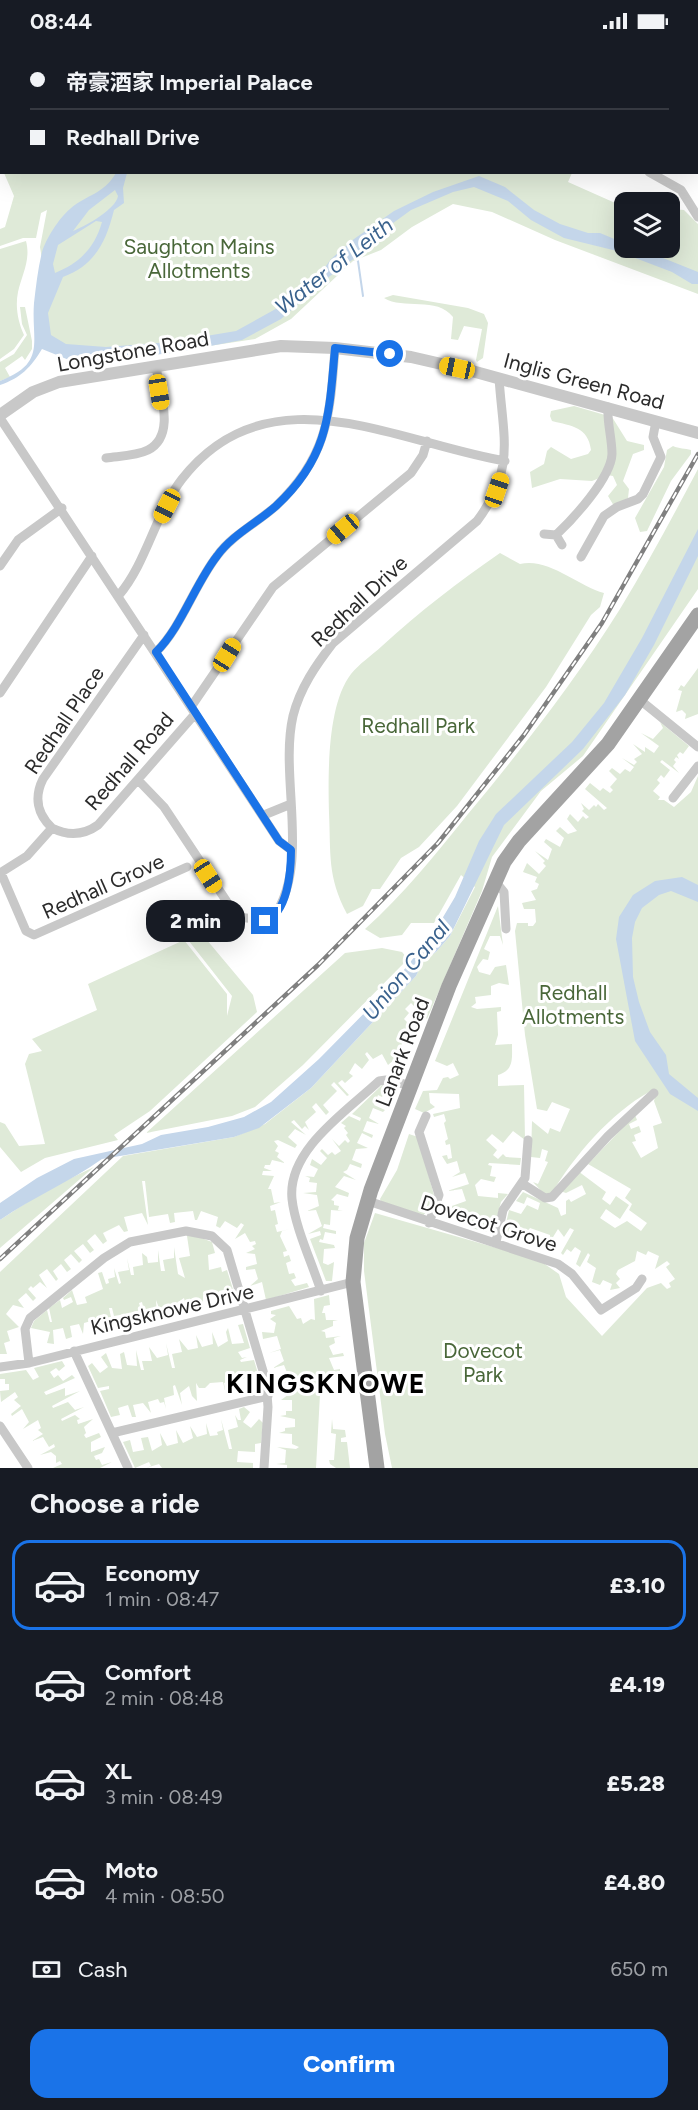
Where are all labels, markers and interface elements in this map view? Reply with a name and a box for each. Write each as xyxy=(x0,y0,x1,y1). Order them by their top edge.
text: 08:44 xyxy=(30,8,92,35)
text: 帝豪酒家 Imperial Palace xyxy=(66,69,313,96)
text: Redhall Drive xyxy=(66,124,199,151)
map controls xyxy=(614,192,680,258)
button: layers xyxy=(614,192,680,258)
water label: Water of Leith xyxy=(270,212,398,320)
park label: Saughton Mains Allotments xyxy=(123,234,275,283)
street label: Longstone Road xyxy=(55,325,211,377)
route start xyxy=(376,340,403,367)
street label: Inglis Green Road xyxy=(501,348,667,414)
car xyxy=(438,355,476,381)
car xyxy=(147,373,171,411)
car xyxy=(483,470,511,510)
car xyxy=(151,486,183,526)
car xyxy=(323,511,363,547)
street label: Redhall Drive xyxy=(306,550,412,652)
car xyxy=(210,635,244,675)
street label: Redhall Place xyxy=(19,662,109,778)
street label: Redhall Road xyxy=(80,707,178,815)
park label: Redhall Park xyxy=(361,713,476,738)
street label: Redhall Grove xyxy=(38,848,168,924)
car xyxy=(191,856,225,896)
callout: 2 min xyxy=(145,900,244,942)
route end xyxy=(251,907,278,934)
text: 2 min xyxy=(170,909,221,933)
water label: Union Canal xyxy=(356,914,456,1026)
park label: Redhall Allotments xyxy=(522,980,624,1029)
street label: Lanark Road xyxy=(370,994,434,1110)
street label: Dovecot Grove xyxy=(417,1189,561,1257)
street label: Kingsknowe Drive xyxy=(88,1278,256,1340)
park label: Dovecot Park xyxy=(443,1338,523,1387)
district label: KINGSKNOWE xyxy=(226,1367,426,1400)
text: Choose a ride xyxy=(30,1487,199,1520)
icon: car xyxy=(33,1558,87,1612)
text: Economy xyxy=(105,1560,200,1587)
text: £3.10 xyxy=(610,1572,665,1599)
text: 1 min · 08:47 xyxy=(105,1587,219,1611)
icon: car xyxy=(33,1657,87,1711)
text: Comfort xyxy=(105,1659,191,1686)
text: £4.19 xyxy=(610,1671,665,1698)
text: 2 min · 08:48 xyxy=(105,1686,224,1710)
icon: car xyxy=(33,1756,87,1810)
text: XL xyxy=(105,1758,132,1785)
text: £5.28 xyxy=(607,1770,665,1797)
text: 3 min · 08:49 xyxy=(105,1785,223,1809)
icon: car xyxy=(33,1855,87,1909)
text: Moto xyxy=(105,1857,158,1884)
text: £4.80 xyxy=(604,1869,665,1896)
text: 4 min · 08:50 xyxy=(105,1884,225,1908)
icon: cash xyxy=(30,1953,63,1986)
text: Cash xyxy=(78,1956,128,1983)
text: 650 m xyxy=(610,1957,668,1981)
button: Confirm xyxy=(30,2029,668,2098)

